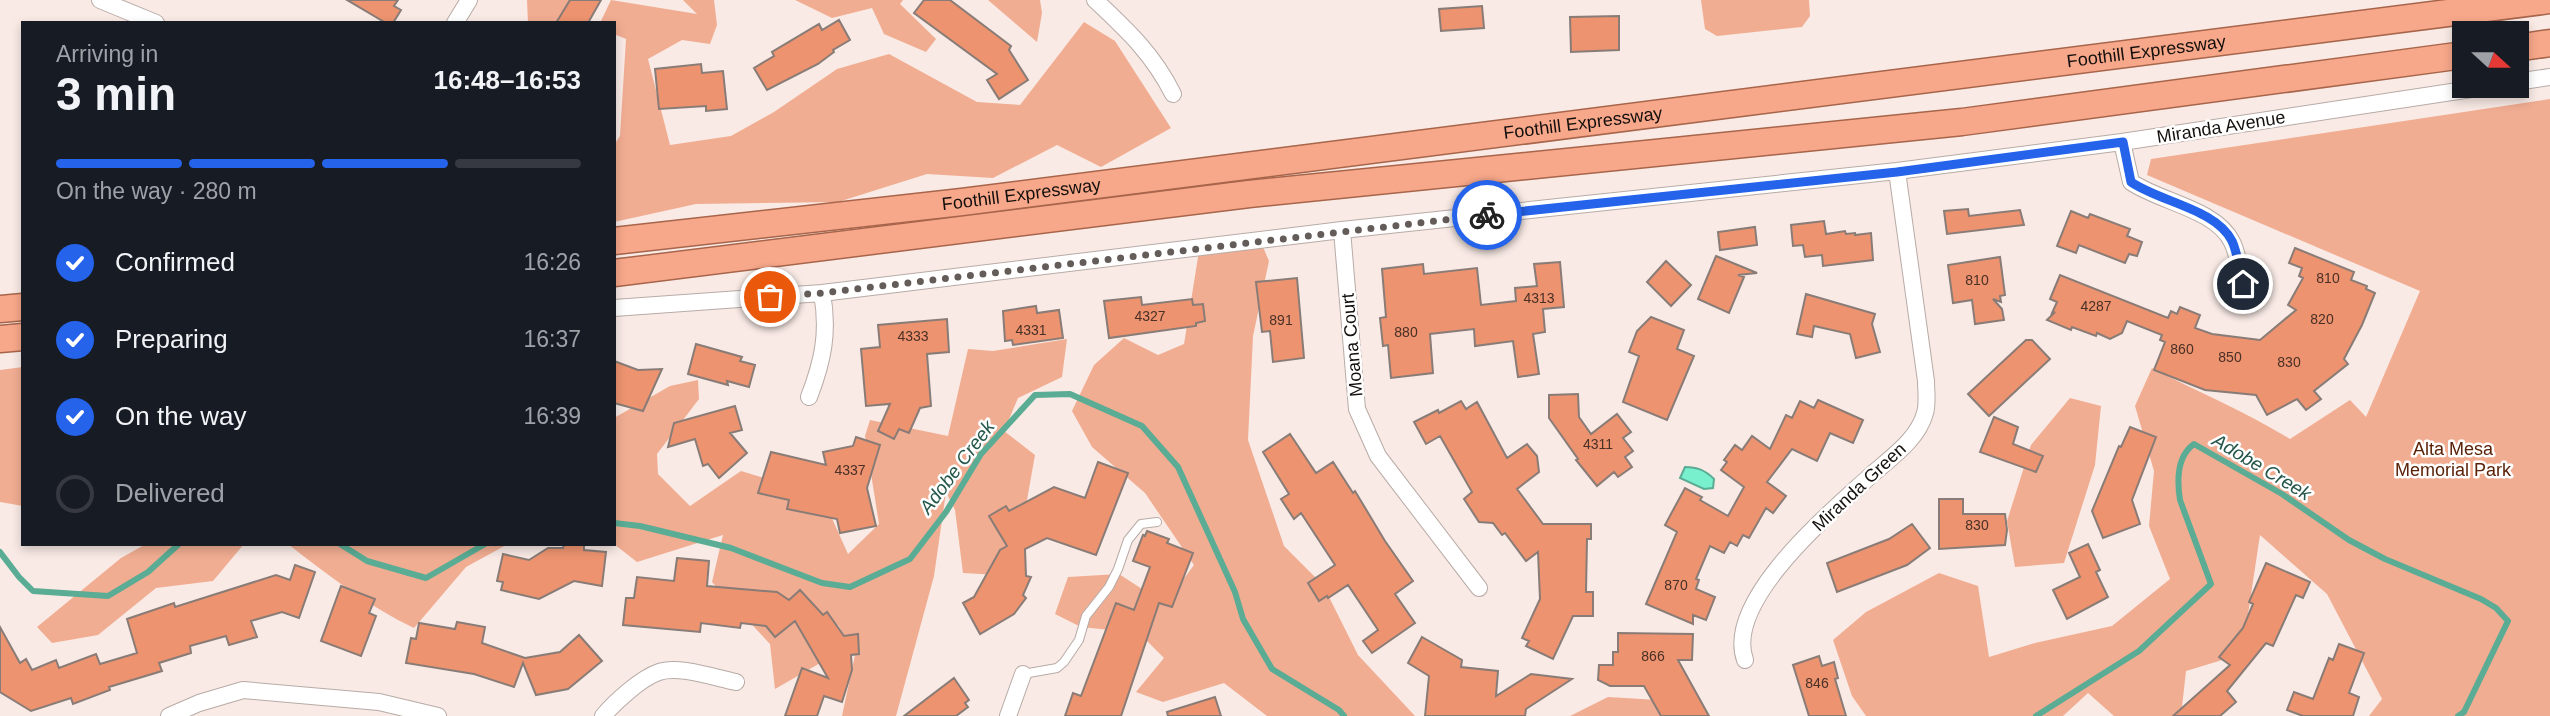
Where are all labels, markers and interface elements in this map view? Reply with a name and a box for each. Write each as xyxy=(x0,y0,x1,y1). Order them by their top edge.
north arrow xyxy=(2452,21,2529,98)
map controls xyxy=(2452,21,2529,98)
street label: Foothill Expressway xyxy=(2066,31,2227,71)
text: Arriving in xyxy=(56,41,158,67)
text: 16:48–16:53 xyxy=(434,65,581,95)
text: 3 min xyxy=(56,68,176,120)
street label: Foothill Expressway xyxy=(1502,103,1664,143)
street label: Miranda Avenue xyxy=(2155,107,2287,147)
street label: Foothill Expressway xyxy=(941,174,1102,214)
text: On the way · 280 m xyxy=(56,178,257,204)
courier xyxy=(1452,180,1522,250)
icon: bike xyxy=(1468,196,1506,234)
icon: check xyxy=(56,244,94,282)
text: Confirmed xyxy=(115,247,235,277)
text: 16:26 xyxy=(523,249,581,275)
pin xyxy=(2213,254,2273,314)
icon: home xyxy=(2224,265,2262,303)
pin xyxy=(740,267,800,327)
house number: 810 xyxy=(2316,270,2340,286)
house number: 810 xyxy=(1965,272,1989,288)
icon: bag xyxy=(751,278,789,316)
house number: 4313 xyxy=(1523,290,1555,306)
street label: Moana Court xyxy=(1338,292,1366,398)
house number: 4287 xyxy=(2080,298,2112,314)
house number: 4327 xyxy=(1134,308,1166,324)
house number: 820 xyxy=(2310,311,2334,327)
house number: 891 xyxy=(1269,312,1293,328)
icon: check xyxy=(56,321,94,359)
house number: 4331 xyxy=(1015,322,1047,338)
text: Preparing xyxy=(115,324,228,354)
house number: 880 xyxy=(1394,324,1418,340)
text: 16:37 xyxy=(523,326,581,352)
house number: 4333 xyxy=(897,328,929,344)
house number: 860 xyxy=(2170,341,2194,357)
house number: 850 xyxy=(2218,349,2242,365)
house number: 830 xyxy=(2277,354,2301,370)
icon: check xyxy=(56,398,94,436)
text: On the way xyxy=(115,401,247,431)
text: 16:39 xyxy=(523,403,581,429)
water label: Adobe Creek xyxy=(915,415,1000,518)
water label: Adobe Creek xyxy=(2208,429,2316,505)
house number: 4311 xyxy=(1583,436,1613,452)
street label: Miranda Green xyxy=(1808,439,1910,535)
park label: Alta Mesa Memorial Park xyxy=(2395,439,2512,480)
house number: 4337 xyxy=(834,462,866,478)
text: Delivered xyxy=(115,478,225,508)
house number: 830 xyxy=(1965,517,1989,533)
house number: 870 xyxy=(1664,577,1688,593)
house number: 866 xyxy=(1641,648,1665,664)
house number: 846 xyxy=(1805,675,1829,691)

